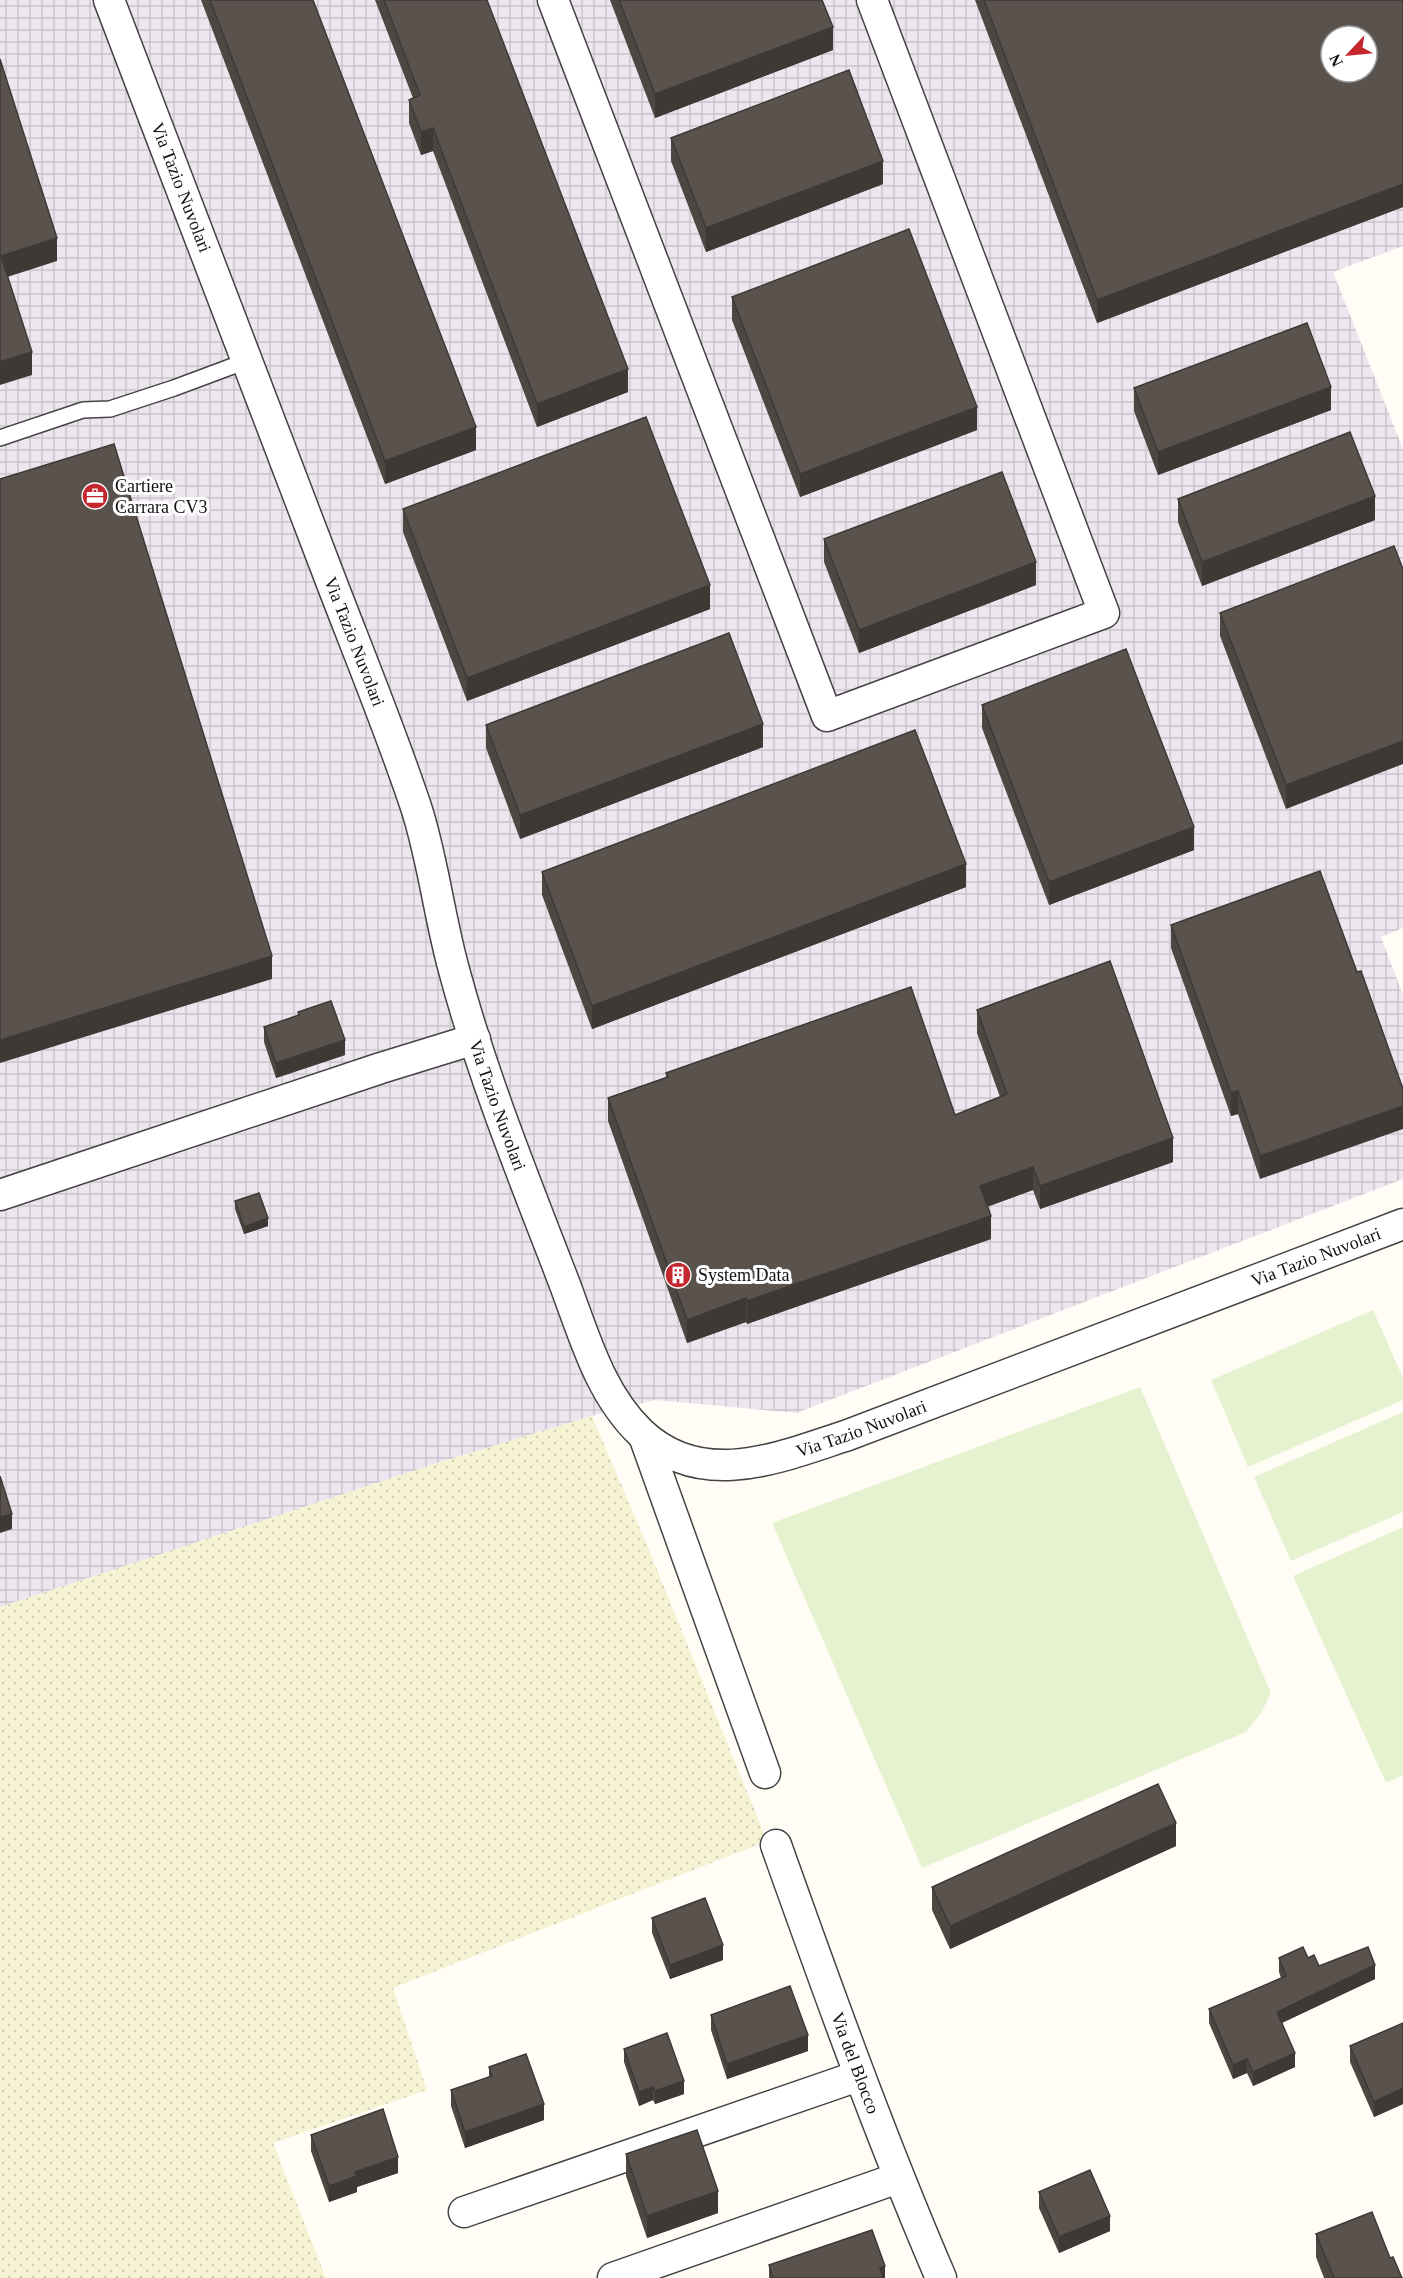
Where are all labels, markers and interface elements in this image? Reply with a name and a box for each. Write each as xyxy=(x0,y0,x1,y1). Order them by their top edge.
north arrow xyxy=(1319,24,1379,84)
text: N xyxy=(1326,51,1346,69)
street label: Via Tazio Nuvolari xyxy=(147,120,215,255)
place label: Cartiere Carrara CV3 xyxy=(115,476,207,517)
office icon: Cartiere Carrara CV3 xyxy=(80,481,110,511)
street label: Via Tazio Nuvolari xyxy=(320,574,389,709)
street label: Via Tazio Nuvolari xyxy=(465,1037,530,1173)
street label: Via Tazio Nuvolari xyxy=(1248,1223,1384,1291)
building icon: System Data xyxy=(663,1260,693,1290)
place label: System Data xyxy=(698,1265,790,1285)
street label: Via Tazio Nuvolari xyxy=(794,1396,929,1461)
street label: Via del Blocco xyxy=(827,2009,883,2117)

